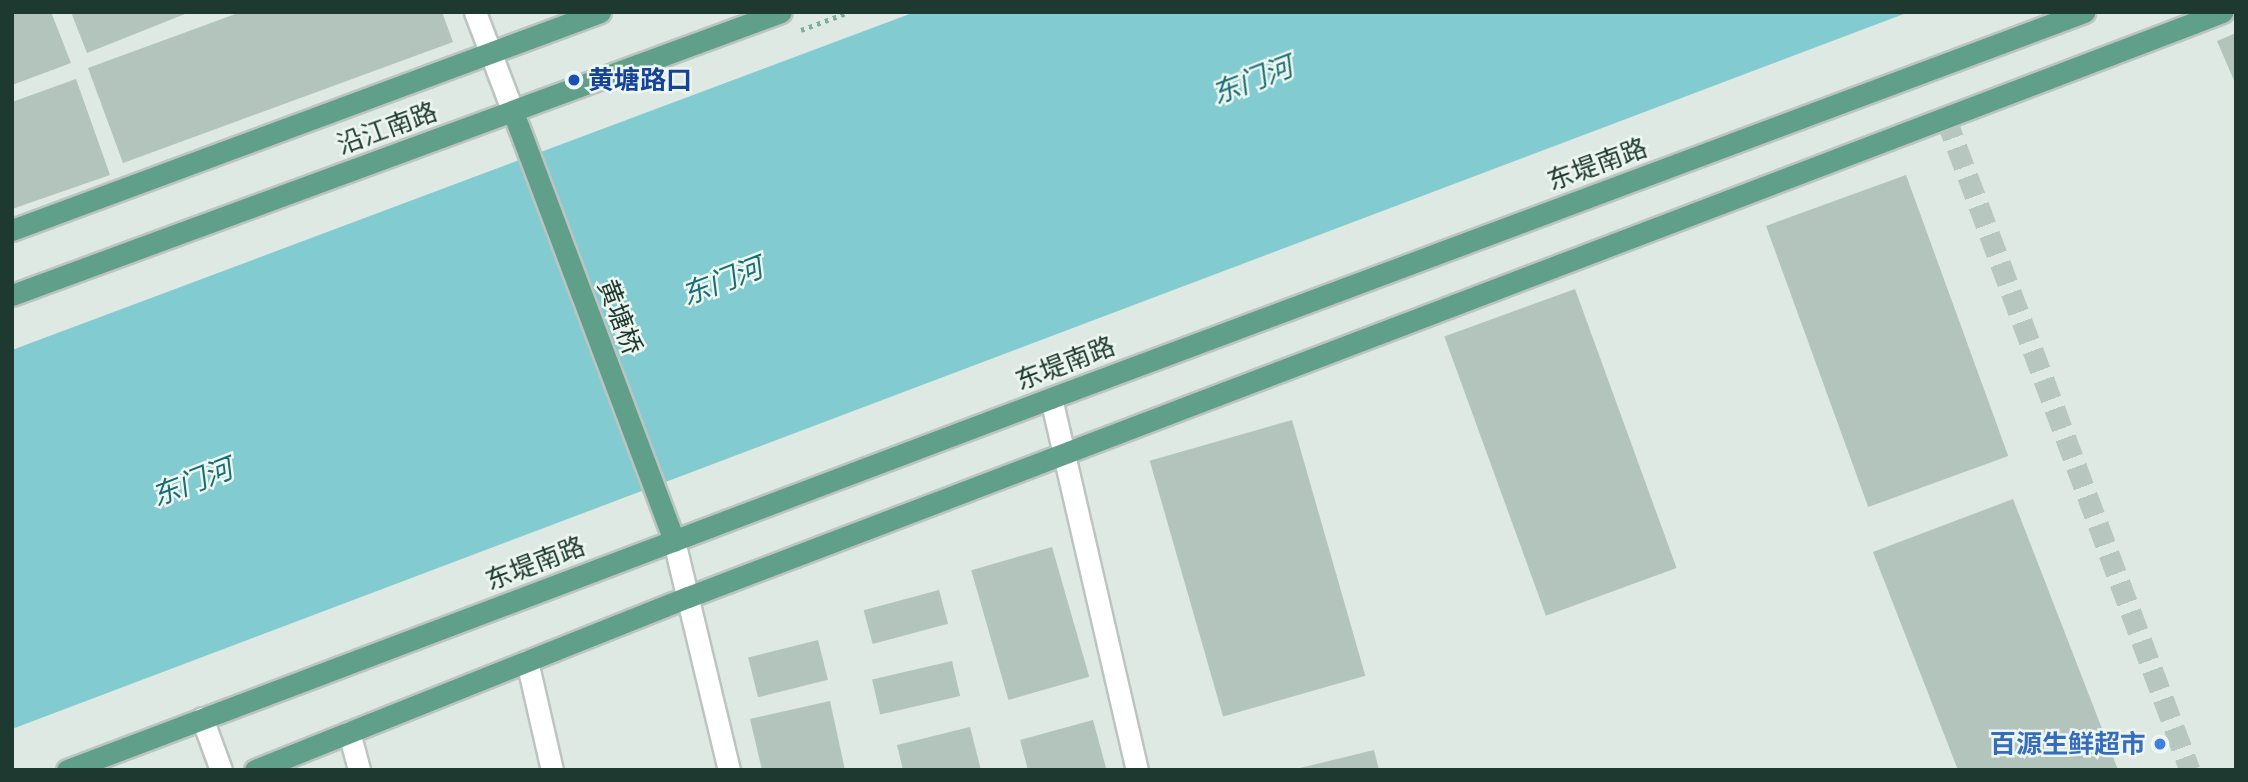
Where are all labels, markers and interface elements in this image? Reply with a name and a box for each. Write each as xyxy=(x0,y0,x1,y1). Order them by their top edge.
water label: 东门河 xyxy=(1207,49,1297,111)
place label: 黄塘路口 xyxy=(588,64,692,96)
marker: 黄塘路口 xyxy=(566,72,582,88)
street label: 沿江南路 xyxy=(333,96,441,160)
street label: 东堤南路 xyxy=(1543,132,1651,196)
water label: 东门河 xyxy=(677,250,767,312)
street label: 黄塘桥 xyxy=(591,275,649,359)
street label: 东堤南路 xyxy=(1011,330,1119,396)
water label: 东门河 xyxy=(147,451,237,513)
street label: 东堤南路 xyxy=(481,530,589,596)
place label: 百源生鲜超市 xyxy=(1990,728,2146,760)
marker: 百源生鲜超市 xyxy=(2152,736,2168,752)

